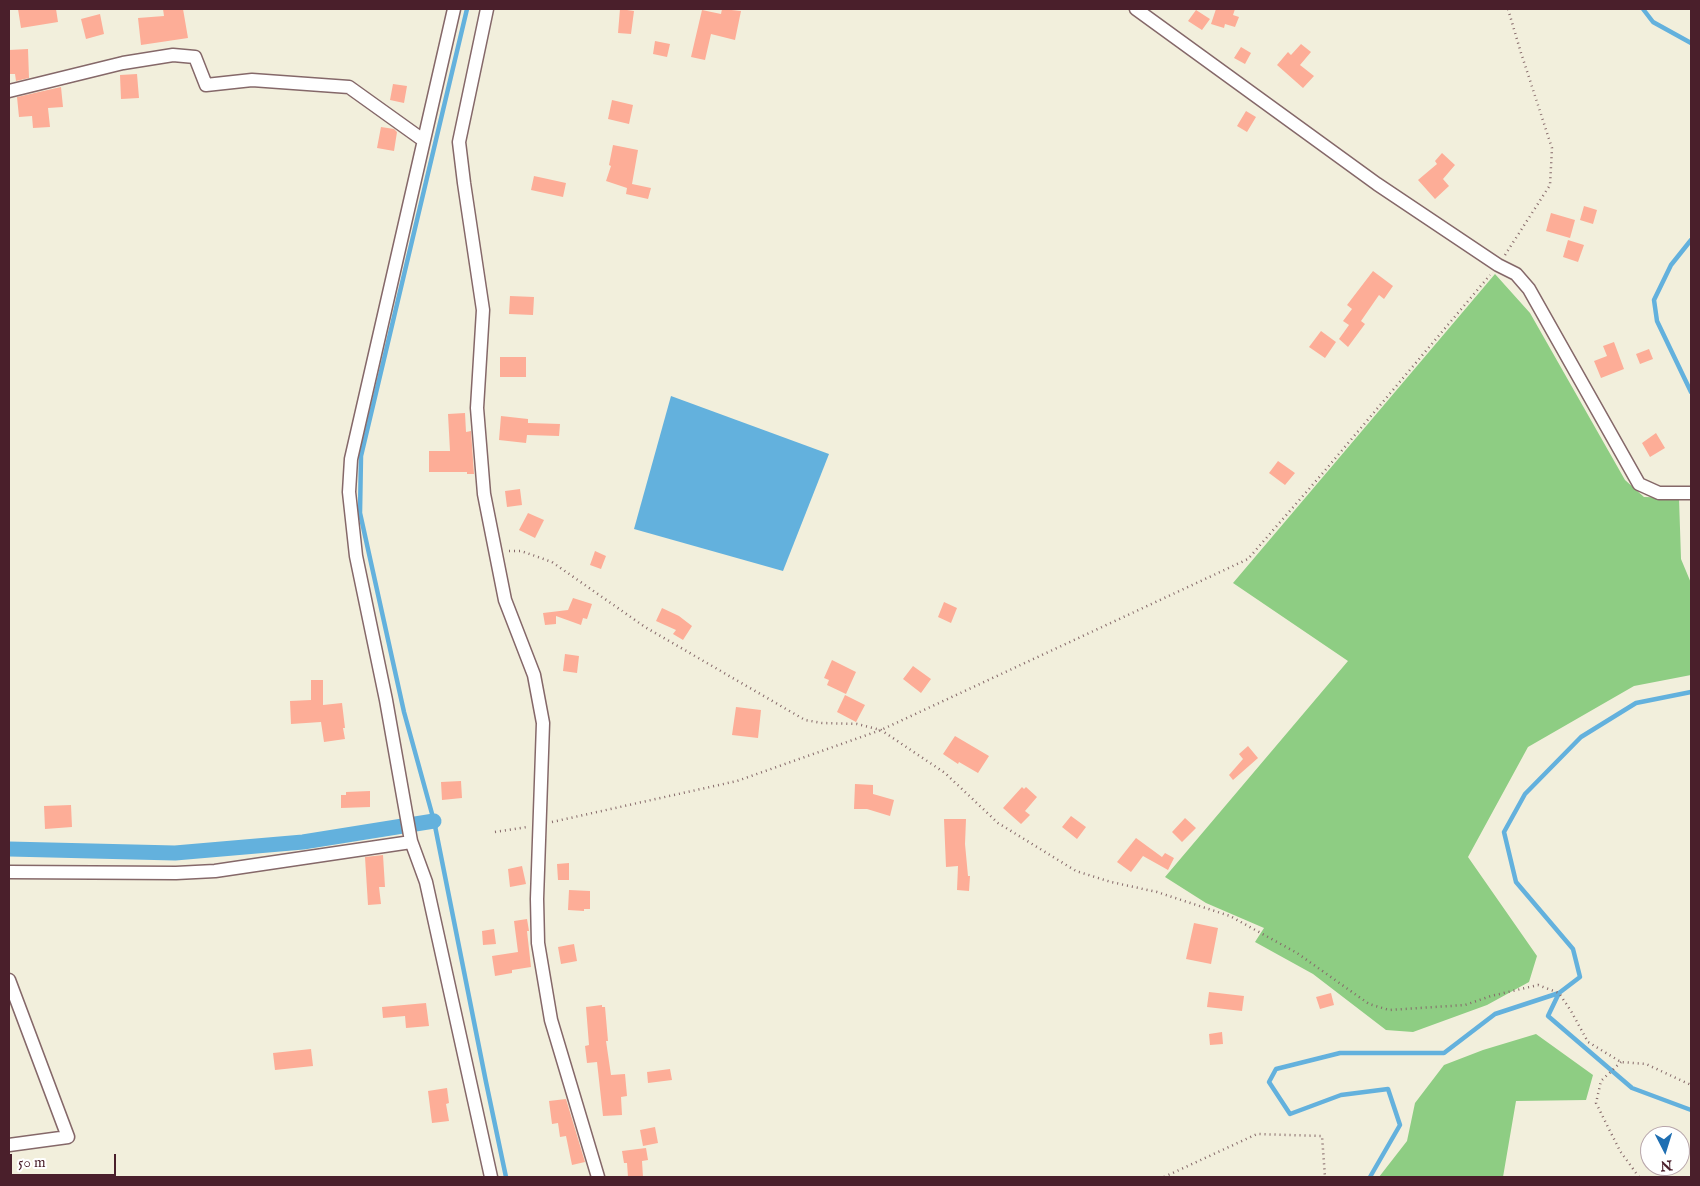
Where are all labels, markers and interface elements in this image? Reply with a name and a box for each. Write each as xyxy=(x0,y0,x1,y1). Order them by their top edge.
north arrow xyxy=(1640,1126,1690,1176)
scale bar xyxy=(12,1144,119,1176)
text: 50 m xyxy=(18,1153,46,1172)
text: N xyxy=(1659,1155,1673,1174)

